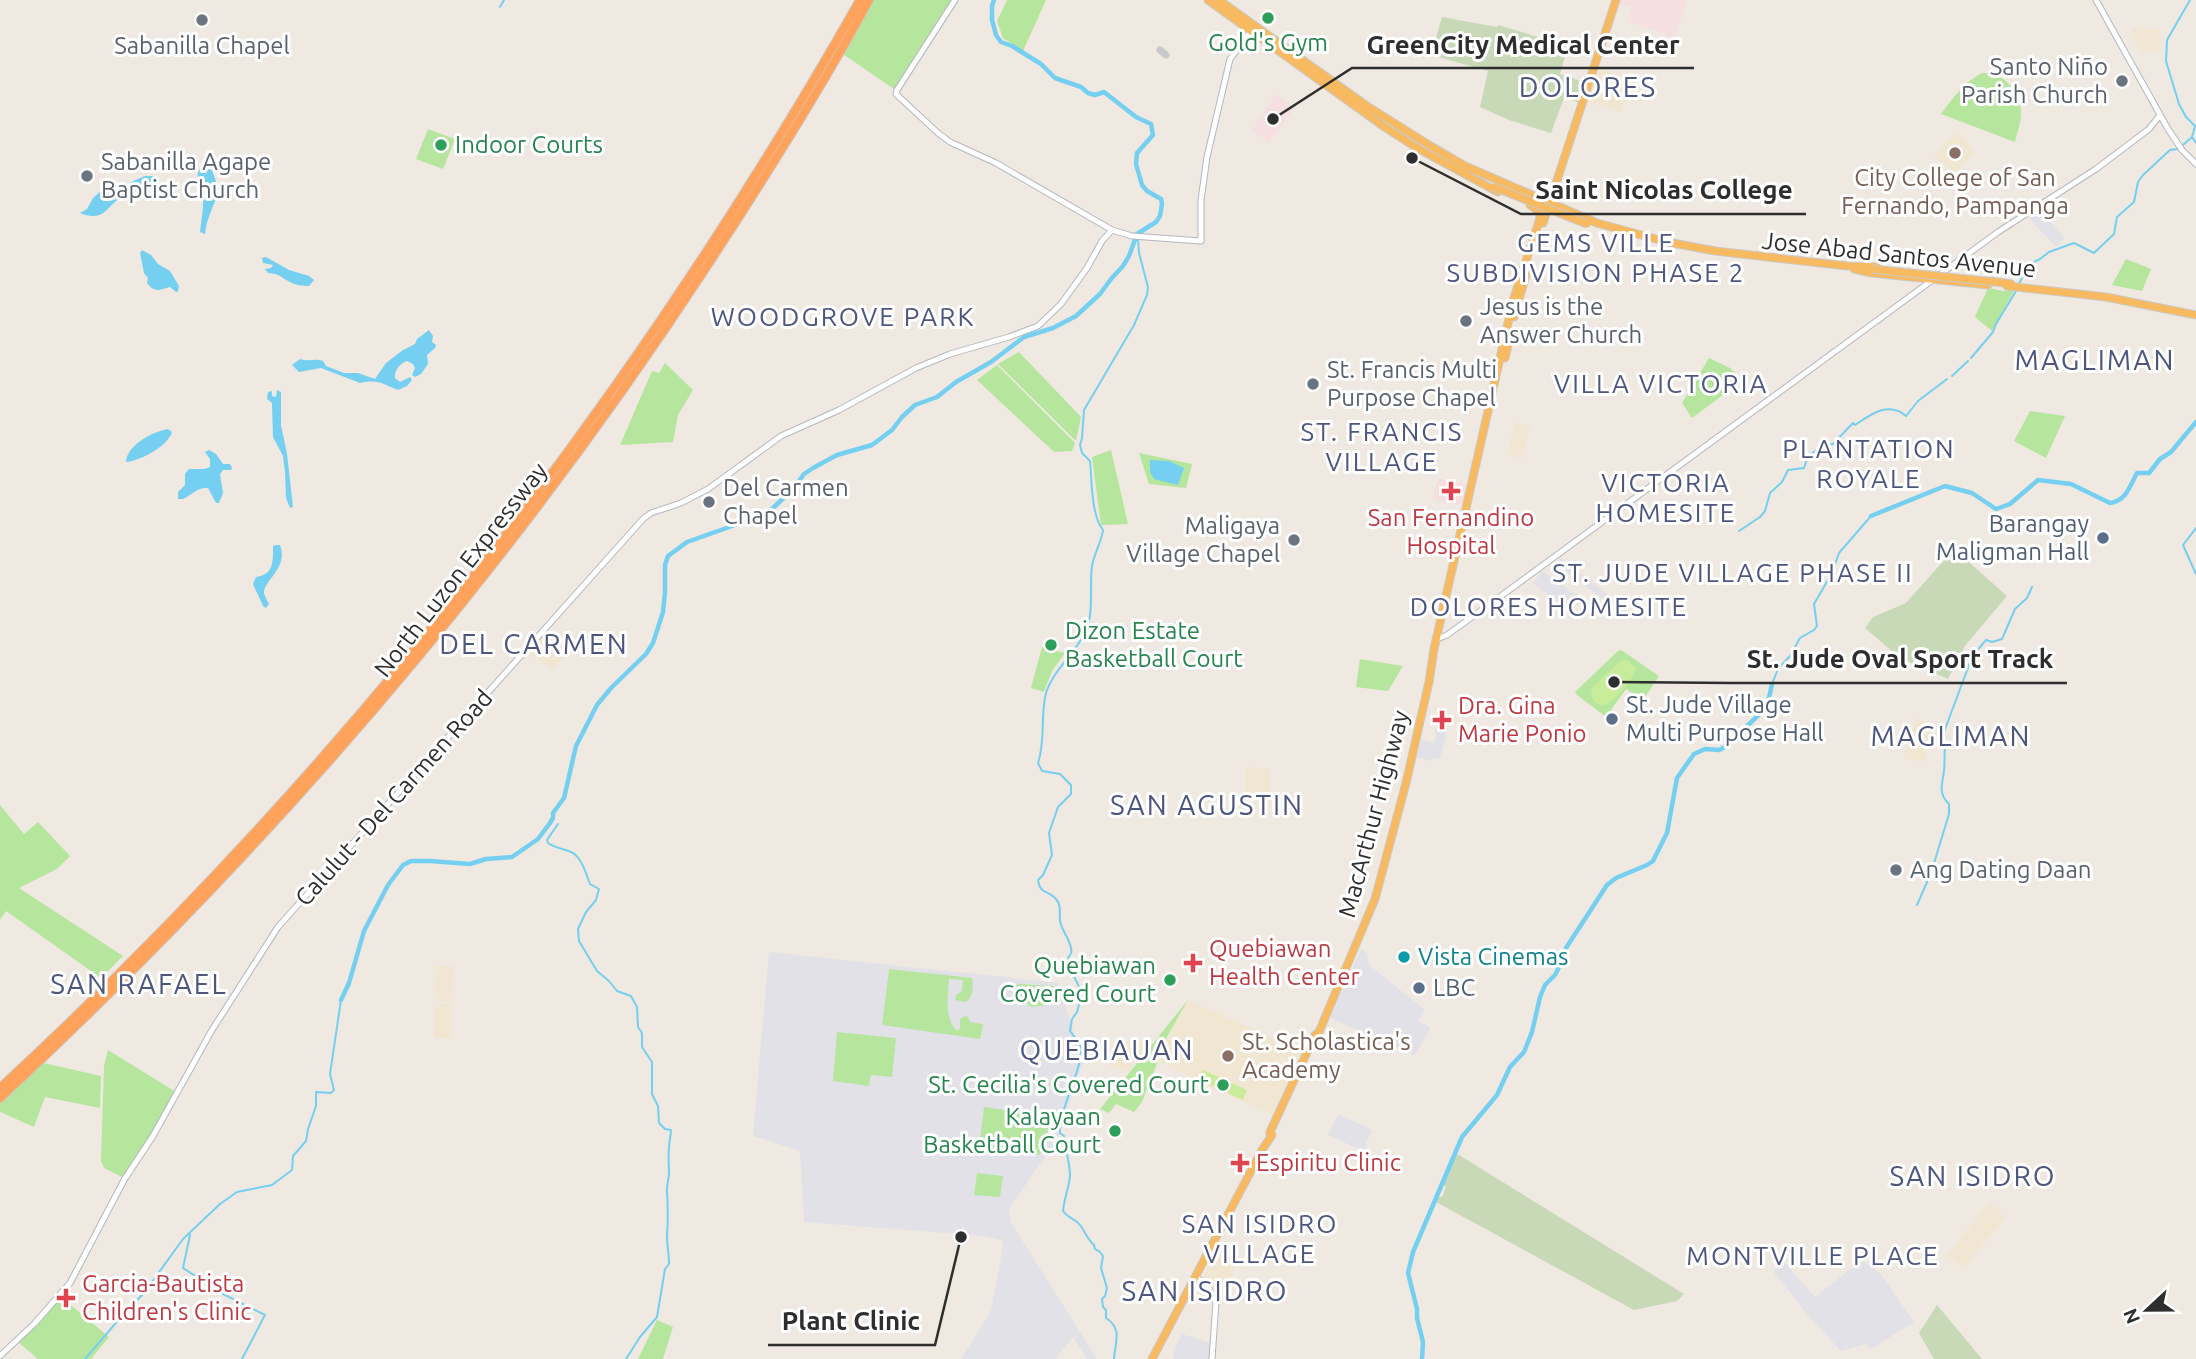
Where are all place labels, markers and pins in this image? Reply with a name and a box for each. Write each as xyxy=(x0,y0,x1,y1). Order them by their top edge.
marker: Gold's Gym xyxy=(1260,10,1276,26)
marker: Sabanilla Chapel xyxy=(194,12,210,28)
callout: GreenCity Medical Center xyxy=(1352,21,1694,68)
place label: Gold's Gym xyxy=(1208,29,1328,56)
place label: Sabanilla Chapel xyxy=(114,32,290,59)
place label: Santo Niño Parish Church xyxy=(1961,53,2108,108)
marker: Santo Niño Parish Church xyxy=(2114,73,2130,89)
place label: Indoor Courts xyxy=(455,131,603,158)
marker: Indoor Courts xyxy=(433,137,449,153)
marker: City College of San Fernando, Pampanga xyxy=(1947,145,1963,161)
place label: Sabanilla Agape Baptist Church xyxy=(101,148,271,203)
place label: City College of San Fernando, Pampanga xyxy=(1841,164,2069,219)
callout: Saint Nicolas College xyxy=(1521,167,1806,214)
marker: Sabanilla Agape Baptist Church xyxy=(79,168,95,184)
place label: Jesus is the Answer Church xyxy=(1480,293,1642,348)
marker: Jesus is the Answer Church xyxy=(1458,313,1474,329)
place label: St. Francis Multi Purpose Chapel xyxy=(1327,356,1497,411)
marker: St. Francis Multi Purpose Chapel xyxy=(1305,376,1321,392)
place label: Del Carmen Chapel xyxy=(723,474,849,529)
marker: San Fernandino Hospital xyxy=(1441,481,1461,501)
marker: Del Carmen Chapel xyxy=(701,494,717,510)
place label: San Fernandino Hospital xyxy=(1368,504,1534,559)
place label: Barangay Maligman Hall xyxy=(1936,510,2089,565)
place label: Maligaya Village Chapel xyxy=(1126,512,1280,567)
marker: Barangay Maligman Hall xyxy=(2095,530,2111,546)
marker: Maligaya Village Chapel xyxy=(1286,532,1302,548)
place label: Dizon Estate Basketball Court xyxy=(1065,617,1243,672)
callout: St. Jude Oval Sport Track xyxy=(1732,636,2067,683)
marker: Dizon Estate Basketball Court xyxy=(1043,637,1059,653)
place label: St. Jude Village Multi Purpose Hall xyxy=(1626,691,1824,746)
place label: Dra. Gina Marie Ponio xyxy=(1458,692,1587,747)
marker: Dra. Gina Marie Ponio xyxy=(1432,710,1452,730)
marker: St. Jude Village Multi Purpose Hall xyxy=(1604,711,1620,727)
place label: Ang Dating Daan xyxy=(1910,856,2091,883)
marker: Ang Dating Daan xyxy=(1888,862,1904,878)
place label: Quebiawan Health Center xyxy=(1209,935,1360,990)
place label: Vista Cinemas xyxy=(1418,943,1568,970)
marker: Vista Cinemas xyxy=(1396,949,1412,965)
place label: Quebiawan Covered Court xyxy=(1000,952,1157,1007)
marker: Quebiawan Health Center xyxy=(1183,953,1203,973)
marker: Quebiawan Covered Court xyxy=(1162,972,1178,988)
place label: LBC xyxy=(1433,974,1475,1001)
marker: LBC xyxy=(1411,980,1427,996)
place label: St. Scholastica's Academy xyxy=(1242,1028,1411,1083)
marker: St. Scholastica's Academy xyxy=(1220,1048,1236,1064)
place label: St. Cecilia's Covered Court xyxy=(928,1071,1210,1098)
marker: St. Cecilia's Covered Court xyxy=(1215,1077,1231,1093)
place label: Kalayaan Basketball Court xyxy=(923,1103,1102,1158)
marker: Kalayaan Basketball Court xyxy=(1107,1123,1123,1139)
place label: Espiritu Clinic xyxy=(1256,1149,1401,1176)
marker: Espiritu Clinic xyxy=(1230,1153,1250,1173)
place label: Garcia-Bautista Children's Clinic xyxy=(82,1270,251,1325)
marker: Garcia-Bautista Children's Clinic xyxy=(56,1288,76,1308)
callout: Plant Clinic xyxy=(768,1298,935,1345)

